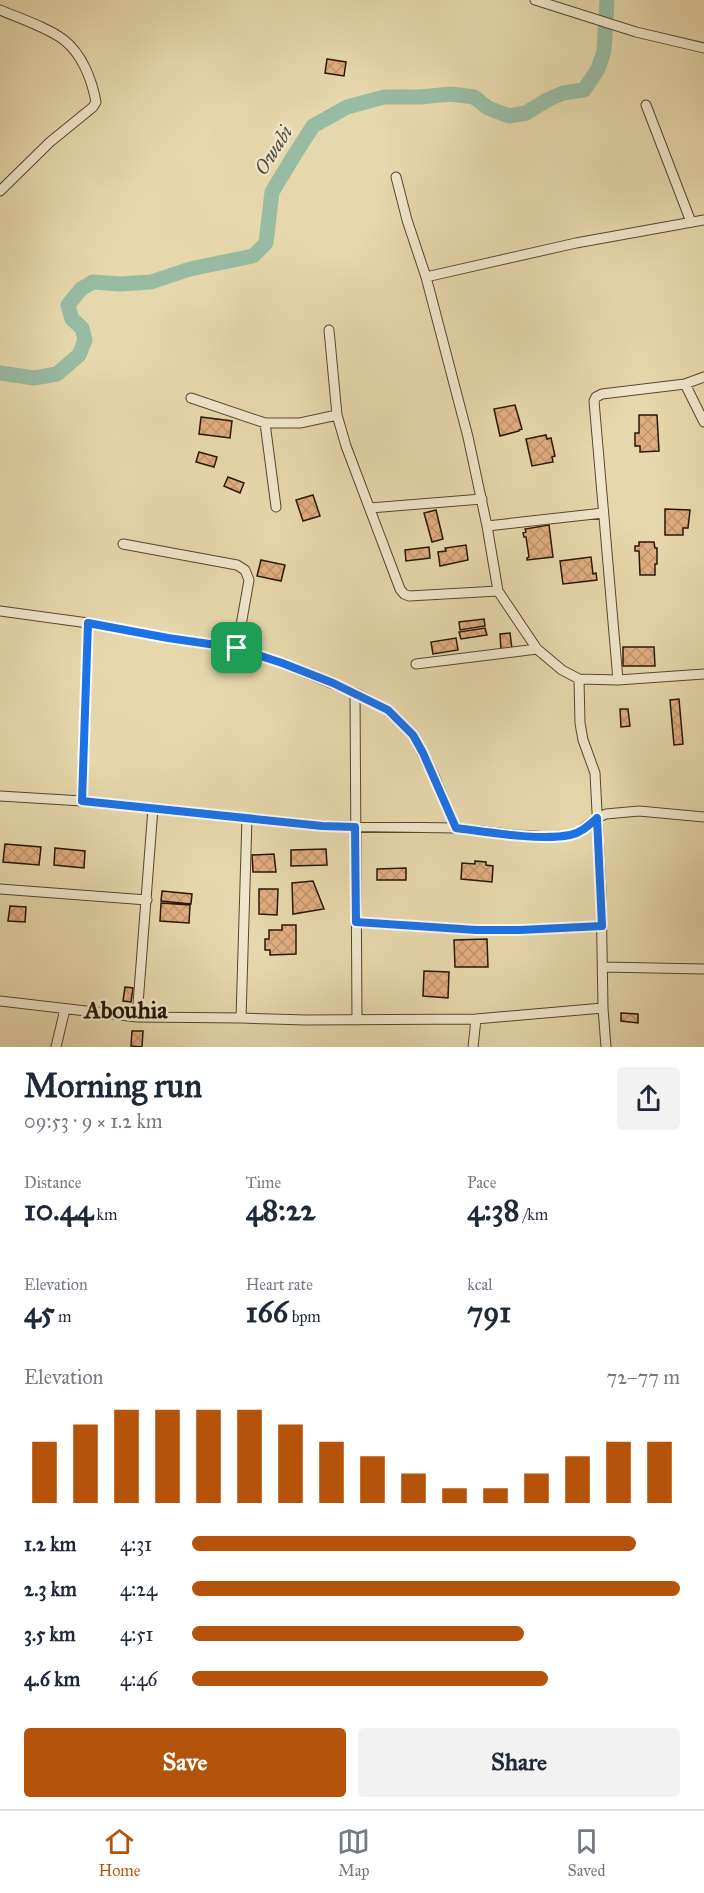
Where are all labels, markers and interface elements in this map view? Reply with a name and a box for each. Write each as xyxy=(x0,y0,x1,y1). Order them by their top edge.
water label: Owabi xyxy=(249,121,297,179)
pin xyxy=(211,622,262,673)
icon: arrive xyxy=(220,631,253,664)
district label: Abouhia xyxy=(83,995,168,1025)
text: Morning run xyxy=(24,1066,202,1106)
button: share xyxy=(617,1067,680,1130)
text: 09:53 · 9 × 1.2 km xyxy=(24,1109,163,1133)
text: Distance xyxy=(24,1173,81,1192)
text: Time xyxy=(246,1173,281,1192)
text: Pace xyxy=(467,1173,496,1192)
text: 10.44 xyxy=(24,1192,93,1228)
text: 48:22 xyxy=(246,1192,315,1228)
text: 4:38 xyxy=(467,1192,520,1228)
text: km xyxy=(93,1205,117,1224)
text: /km xyxy=(520,1205,548,1224)
text: Elevation xyxy=(24,1275,88,1294)
text: Heart rate xyxy=(246,1275,313,1294)
text: kcal xyxy=(467,1275,492,1294)
text: 45 xyxy=(24,1294,55,1330)
text: 166 xyxy=(246,1294,288,1330)
text: 791 xyxy=(467,1294,511,1330)
text: m xyxy=(55,1307,72,1326)
text: bpm xyxy=(288,1307,321,1326)
text: Elevation xyxy=(24,1365,103,1389)
text: 72–77 m xyxy=(607,1365,680,1389)
text: 1.2 km xyxy=(24,1532,76,1556)
text: 4:31 xyxy=(120,1532,152,1556)
text: 2.3 km xyxy=(24,1577,77,1601)
text: 4:24 xyxy=(120,1577,157,1601)
text: 3.5 km xyxy=(24,1622,76,1646)
text: 4:51 xyxy=(120,1622,153,1646)
text: 4.6 km xyxy=(24,1667,80,1691)
text: 4:46 xyxy=(120,1667,158,1691)
button: Save xyxy=(24,1728,346,1797)
button: Share xyxy=(358,1728,680,1797)
tab: Home xyxy=(99,1825,140,1880)
tab: Map xyxy=(337,1825,370,1880)
tab: Saved xyxy=(567,1825,605,1880)

